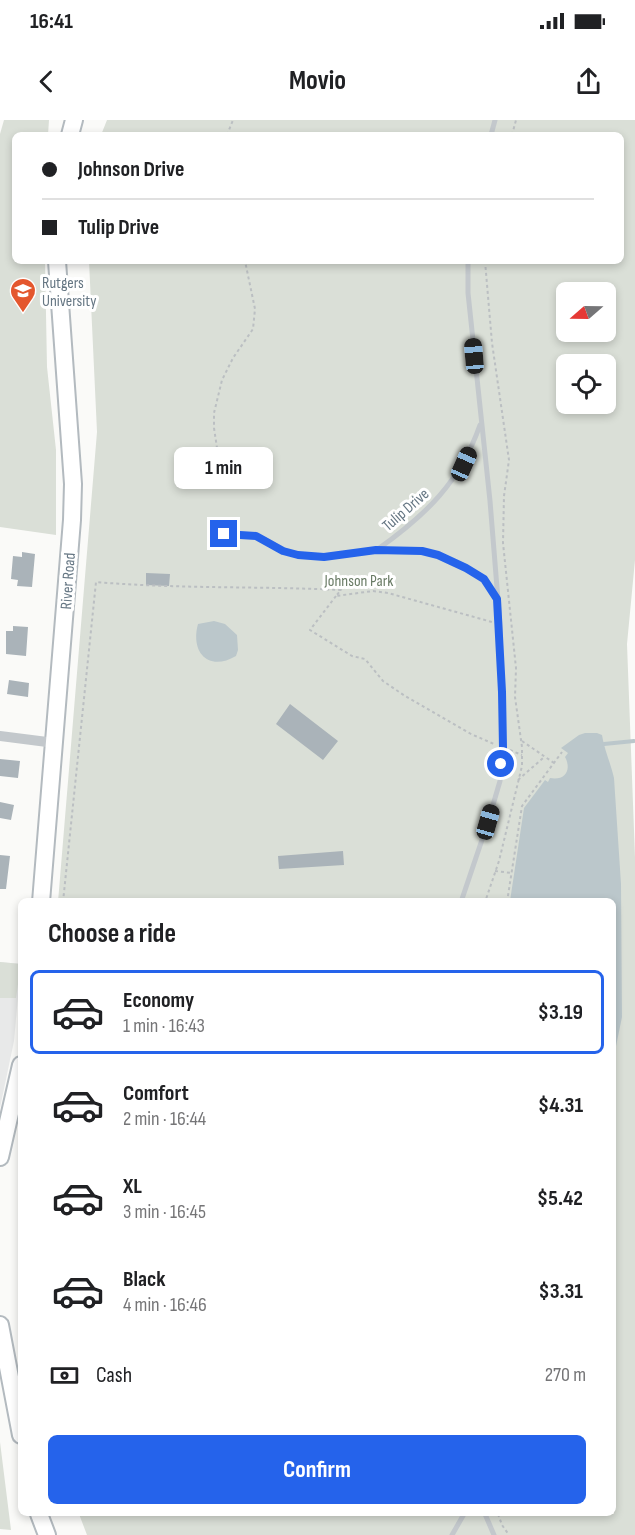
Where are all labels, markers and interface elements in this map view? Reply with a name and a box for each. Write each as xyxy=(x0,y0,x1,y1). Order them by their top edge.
text: 16:41 xyxy=(30,8,73,35)
icon: back xyxy=(30,65,63,98)
text: Movio xyxy=(289,65,346,97)
icon: share xyxy=(572,65,605,98)
text: Johnson Drive xyxy=(78,156,184,183)
text: Tulip Drive xyxy=(78,214,159,241)
place label: Rutgers University xyxy=(42,274,96,311)
school or university icon: Rutgers University xyxy=(8,276,38,314)
north arrow xyxy=(556,282,616,342)
map controls xyxy=(556,282,616,414)
car xyxy=(463,337,485,375)
button: locate xyxy=(556,354,616,414)
car xyxy=(448,444,480,484)
callout: 1 min xyxy=(174,447,274,489)
text: 1 min xyxy=(205,456,242,480)
street label: Tulip Drive xyxy=(379,485,433,535)
route end xyxy=(210,520,237,547)
street label: River Road xyxy=(57,552,80,610)
park label: Johnson Park xyxy=(324,572,393,591)
route start xyxy=(487,750,514,777)
car xyxy=(474,802,502,842)
text: Choose a ride xyxy=(48,918,176,950)
icon: car xyxy=(51,985,105,1039)
text: Economy xyxy=(123,987,194,1014)
text: $3.19 xyxy=(538,999,583,1026)
text: 1 min · 16:43 xyxy=(123,1014,205,1038)
icon: car xyxy=(51,1078,105,1132)
text: Comfort xyxy=(123,1080,189,1107)
text: $4.31 xyxy=(538,1092,583,1119)
text: 2 min · 16:44 xyxy=(123,1107,206,1131)
icon: car xyxy=(51,1171,105,1225)
text: XL xyxy=(123,1173,142,1200)
text: $5.42 xyxy=(537,1185,583,1212)
text: 3 min · 16:45 xyxy=(123,1200,206,1224)
icon: car xyxy=(51,1264,105,1318)
text: Black xyxy=(123,1266,165,1293)
text: $3.31 xyxy=(538,1278,583,1305)
text: 4 min · 16:46 xyxy=(123,1293,207,1317)
icon: cash xyxy=(48,1359,81,1392)
text: Cash xyxy=(96,1362,132,1389)
text: 270 m xyxy=(545,1363,586,1387)
button: Confirm xyxy=(48,1435,586,1504)

